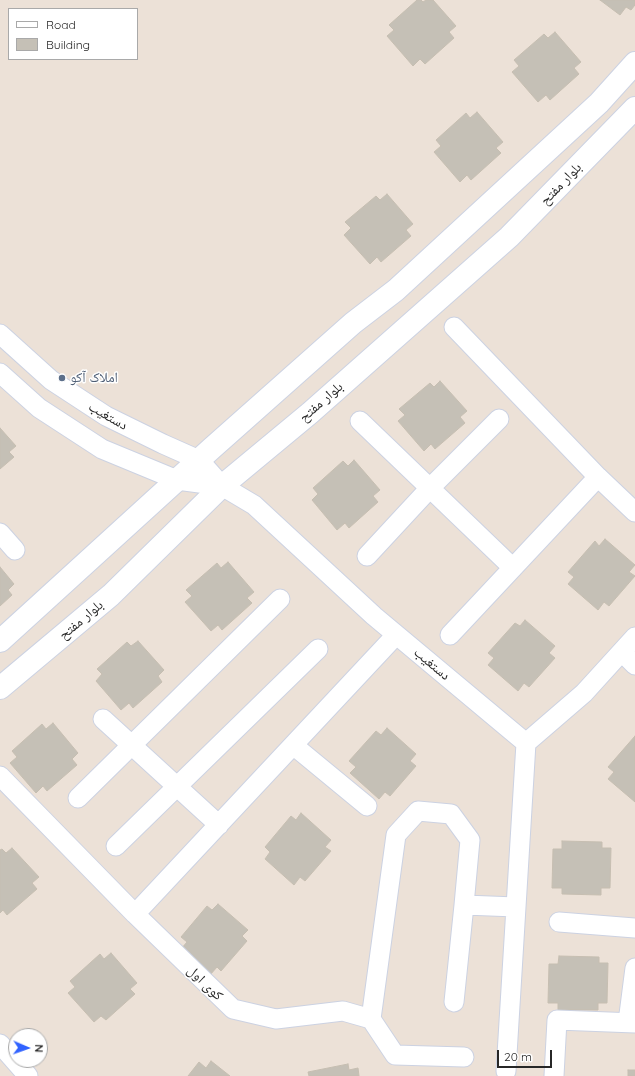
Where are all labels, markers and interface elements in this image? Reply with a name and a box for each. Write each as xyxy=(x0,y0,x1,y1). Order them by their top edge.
legend xyxy=(8,8,138,60)
text: Road xyxy=(46,17,76,32)
text: Building xyxy=(46,37,90,52)
street label: بلوار مفتح xyxy=(537,159,585,209)
place label: املاک آکو xyxy=(70,370,118,386)
marker: املاک آکو xyxy=(57,373,67,383)
street label: بلوار مفتح xyxy=(296,378,346,426)
street label: دستغیب xyxy=(85,398,131,434)
street label: بلوار مفتح xyxy=(55,597,107,643)
street label: دستغیب xyxy=(410,644,454,684)
street label: کوی اول xyxy=(184,962,226,1004)
north arrow xyxy=(8,1028,48,1068)
scale bar xyxy=(499,1042,554,1068)
text: N xyxy=(32,1044,46,1053)
text: 20 m xyxy=(504,1049,532,1064)

